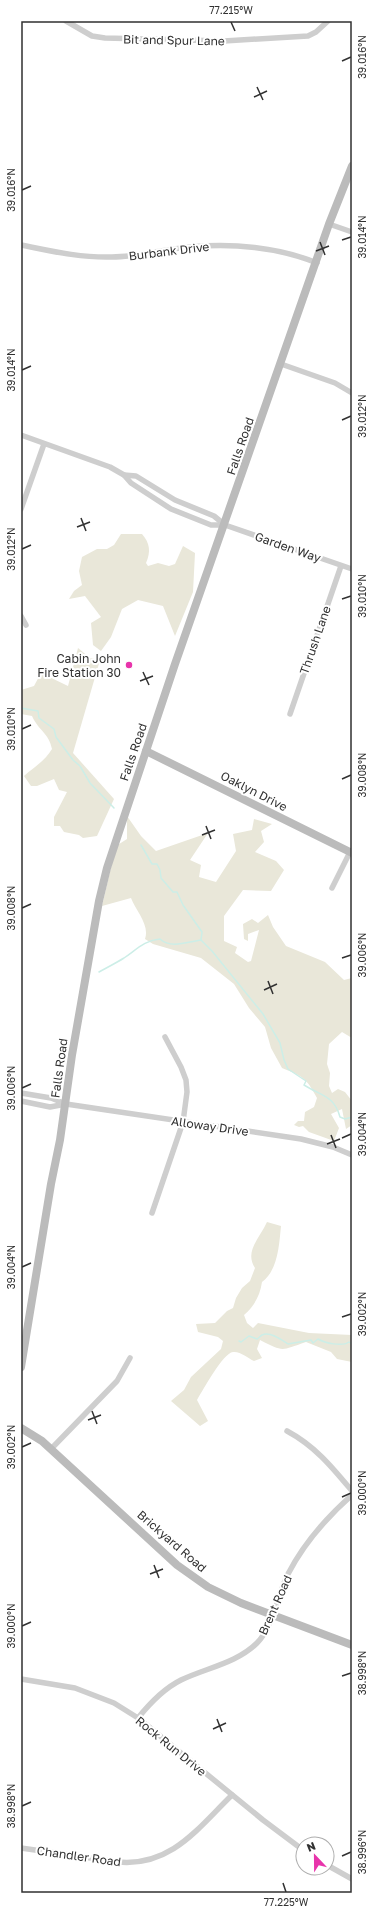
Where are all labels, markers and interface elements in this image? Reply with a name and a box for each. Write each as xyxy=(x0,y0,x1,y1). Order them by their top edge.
text: 77.215°W xyxy=(209,4,253,16)
street label: Bit and Spur Lane xyxy=(123,32,225,48)
text: 39.016°N xyxy=(356,35,368,79)
text: 39.016°N xyxy=(5,168,17,212)
text: 39.014°N xyxy=(356,215,368,259)
street label: Burbank Drive xyxy=(128,239,210,263)
text: 39.014°N xyxy=(5,348,17,392)
text: 39.012°N xyxy=(356,394,368,438)
street label: Falls Road xyxy=(223,415,257,477)
text: 39.012°N xyxy=(5,527,17,571)
street label: Garden Way xyxy=(253,529,323,565)
text: 39.010°N xyxy=(356,574,368,618)
street label: Thrush Lane xyxy=(296,604,334,676)
place label: Cabin John Fire Station 30 xyxy=(37,651,121,680)
marker: Cabin John Fire Station 30 xyxy=(124,660,134,670)
text: 39.010°N xyxy=(5,707,17,751)
street label: Falls Road xyxy=(116,721,150,783)
text: 39.008°N xyxy=(356,753,368,797)
street label: Oaklyn Drive xyxy=(218,768,290,814)
text: 39.008°N xyxy=(5,886,17,930)
text: 39.006°N xyxy=(356,933,368,977)
street label: Falls Road xyxy=(47,1037,71,1099)
text: 39.006°N xyxy=(5,1066,17,1110)
text: 39.004°N xyxy=(356,1112,368,1156)
street label: Alloway Drive xyxy=(170,1113,250,1139)
text: 39.004°N xyxy=(5,1245,17,1289)
text: 39.002°N xyxy=(356,1292,368,1336)
text: 39.002°N xyxy=(5,1425,17,1469)
text: 39.000°N xyxy=(356,1471,368,1516)
street label: Brickyard Road xyxy=(134,1507,210,1575)
street label: Brent Road xyxy=(255,1573,295,1637)
text: 39.000°N xyxy=(5,1604,17,1649)
text: 38.998°N xyxy=(356,1651,368,1695)
street label: Rock Run Drive xyxy=(133,1713,210,1779)
text: 38.998°N xyxy=(5,1784,17,1828)
text: 38.996°N xyxy=(356,1830,368,1874)
north arrow xyxy=(295,1836,335,1876)
text: N xyxy=(305,1839,317,1854)
street label: Chandler Road xyxy=(36,1843,122,1869)
text: 77.225°W xyxy=(264,1896,309,1908)

